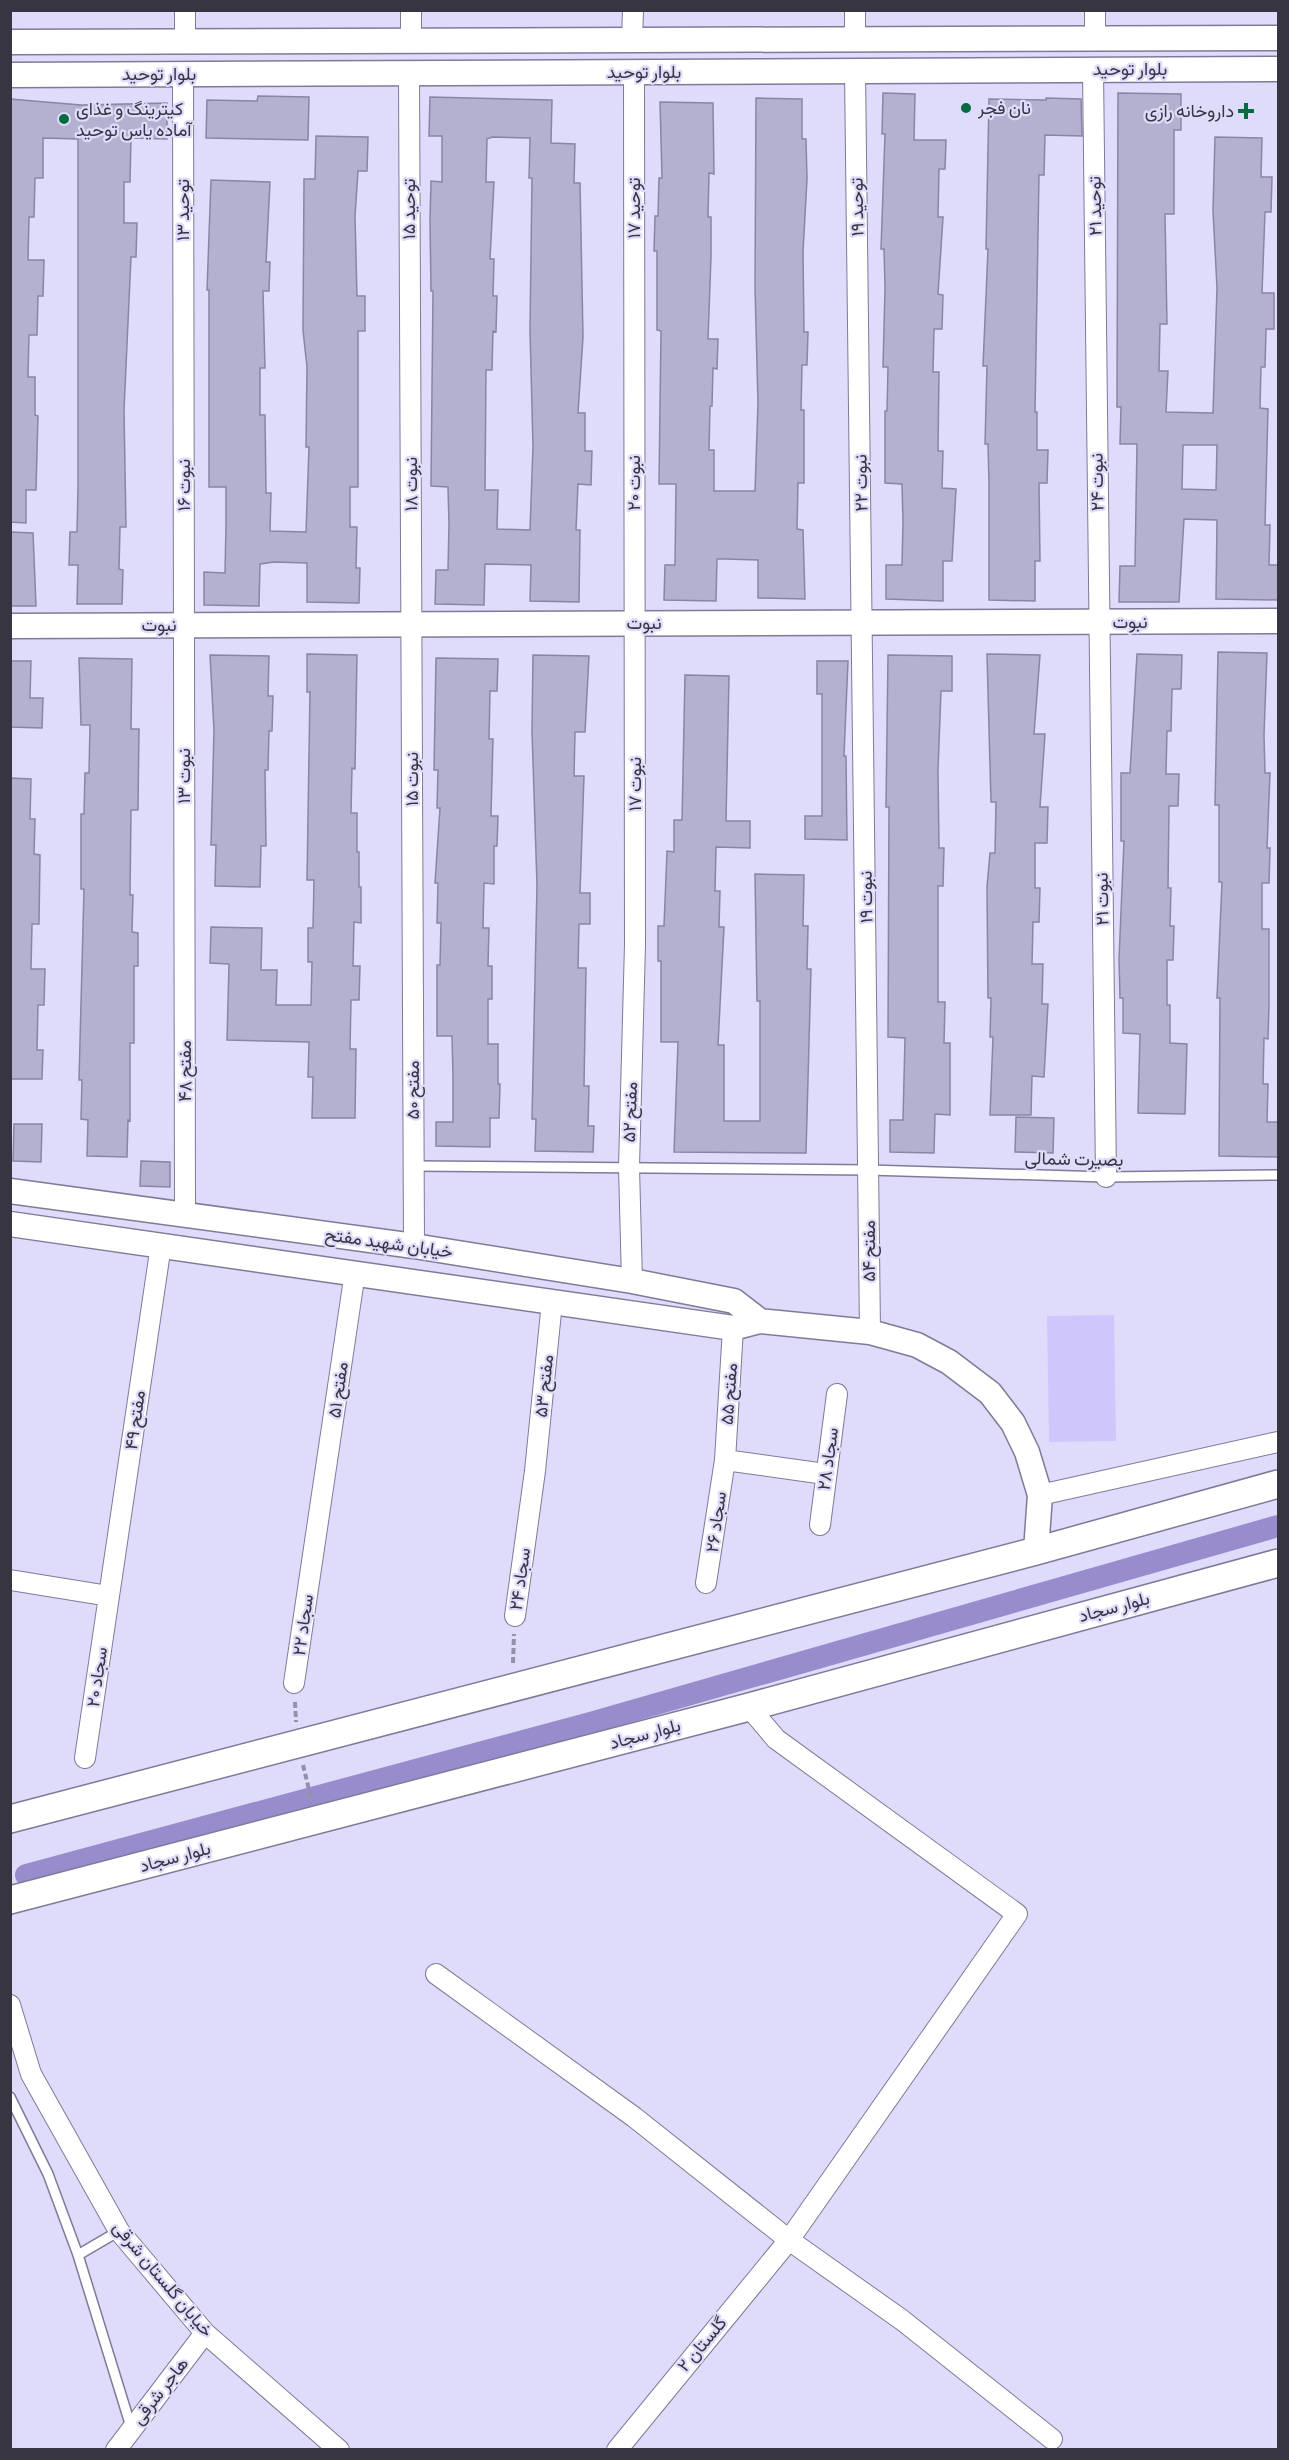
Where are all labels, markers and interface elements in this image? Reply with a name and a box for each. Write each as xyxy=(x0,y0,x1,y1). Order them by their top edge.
street label: بلوار توحید xyxy=(1093,59,1167,80)
street label: بلوار توحید xyxy=(607,62,681,83)
street label: بلوار توحید xyxy=(122,64,196,85)
place label: نان فجر xyxy=(977,98,1031,119)
place label: کیترینگ و غذای آماده یاس توحید xyxy=(76,99,193,141)
marker: نان فجر xyxy=(959,101,973,115)
place label: داروخانه رازی xyxy=(1145,101,1234,122)
marker: داروخانه رازی xyxy=(1239,104,1253,118)
marker: کیترینگ و غذای آماده یاس توحید xyxy=(57,112,71,126)
street label: توحید ۲۱ xyxy=(1084,176,1107,236)
street label: توحید ۱۹ xyxy=(846,177,869,237)
street label: توحید ۱۷ xyxy=(624,178,645,238)
street label: توحید ۱۳ xyxy=(173,179,194,241)
street label: توحید ۱۵ xyxy=(399,179,420,239)
street label: نبوت ۲۴ xyxy=(1086,453,1109,511)
street label: نبوت ۲۲ xyxy=(851,454,872,512)
street label: نبوت ۲۰ xyxy=(624,455,645,511)
street label: نبوت ۱۸ xyxy=(401,457,422,511)
street label: نبوت ۱۶ xyxy=(174,459,195,511)
street label: نبوت xyxy=(1112,612,1148,633)
street label: نبوت xyxy=(626,613,662,634)
street label: نبوت xyxy=(141,615,177,636)
street label: نبوت ۱۳ xyxy=(174,748,195,804)
street label: نبوت ۱۵ xyxy=(402,752,423,806)
street label: نبوت ۱۷ xyxy=(625,757,646,811)
street label: نبوت ۱۹ xyxy=(856,871,877,923)
street label: نبوت ۲۱ xyxy=(1092,872,1113,926)
street label: مفتح ۴۸ xyxy=(175,1040,197,1102)
street label: مفتح ۵۰ xyxy=(403,1061,425,1119)
street label: مفتح ۵۲ xyxy=(619,1081,643,1143)
street label: بصیرت شمالی xyxy=(1024,1148,1124,1171)
street label: مفتح ۵۴ xyxy=(859,1220,881,1282)
street label: خیابان شهید مفتح xyxy=(324,1224,454,1264)
street label: مفتح ۵۳ xyxy=(531,1354,559,1419)
street label: مفتح ۵۱ xyxy=(324,1361,354,1420)
street label: مفتح ۵۵ xyxy=(717,1362,743,1426)
street label: مفتح ۴۹ xyxy=(121,1389,151,1451)
street label: سجاد ۲۸ xyxy=(814,1426,842,1492)
street label: سجاد ۲۶ xyxy=(702,1490,730,1554)
street label: سجاد ۲۴ xyxy=(506,1546,534,1612)
street label: بلوار سجاد xyxy=(1076,1588,1152,1627)
street label: سجاد ۲۲ xyxy=(289,1593,317,1657)
street label: سجاد ۲۰ xyxy=(83,1646,111,1708)
street label: بلوار سجاد xyxy=(607,1715,683,1754)
street label: بلوار سجاد xyxy=(137,1838,213,1877)
street label: خیابان گلستان شرقی xyxy=(108,2217,217,2342)
street label: گلستان ۲ xyxy=(673,2312,731,2376)
street label: هاجر شرقی xyxy=(128,2354,193,2429)

